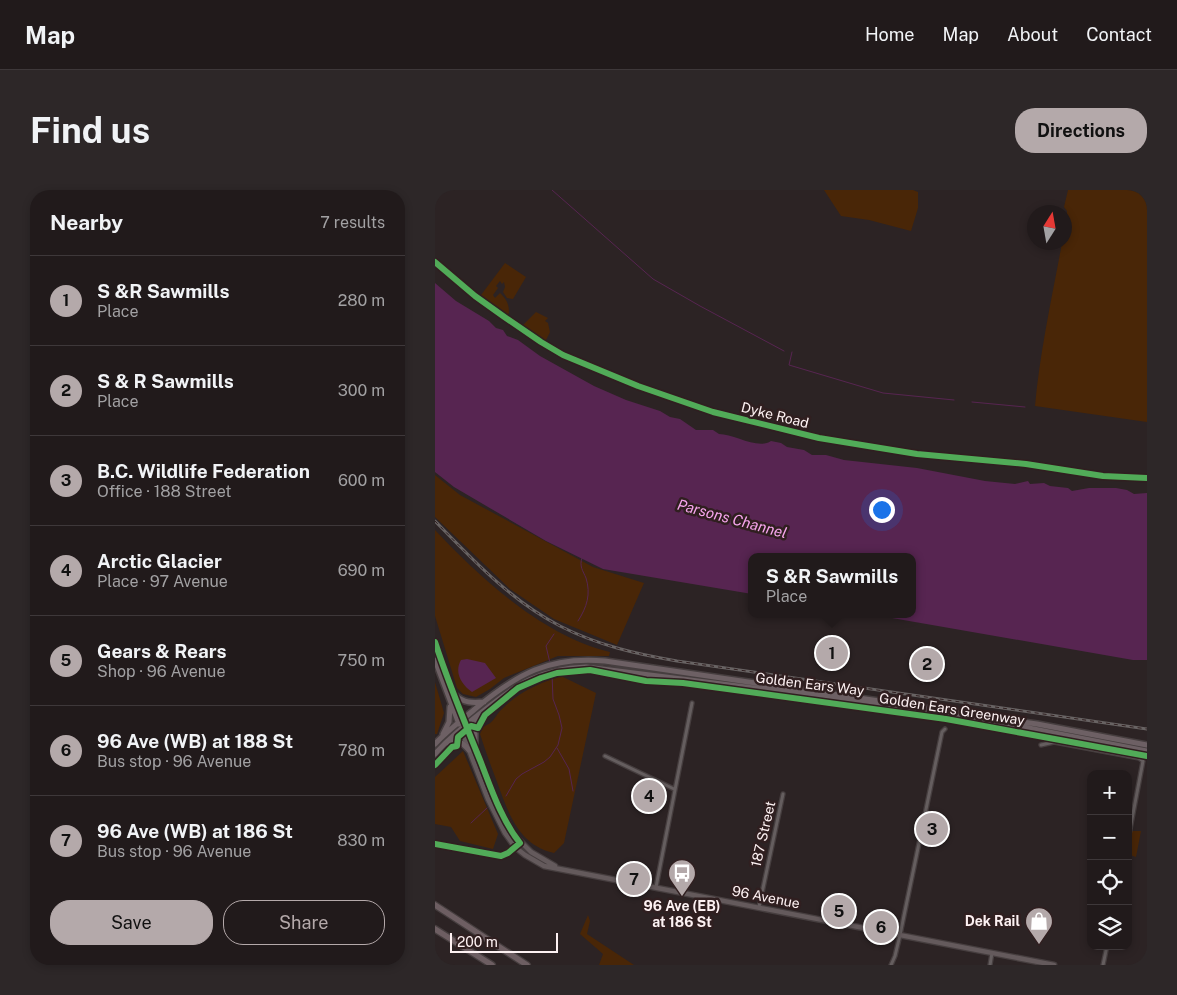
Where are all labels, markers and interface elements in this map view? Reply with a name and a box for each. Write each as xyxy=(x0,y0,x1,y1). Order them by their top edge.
text: Map xyxy=(25,21,75,49)
text: Home xyxy=(865,24,915,45)
text: Map xyxy=(943,24,979,45)
text: About xyxy=(1007,24,1058,45)
text: Contact xyxy=(1086,24,1152,45)
button: Directions xyxy=(1015,108,1147,153)
text: Find us xyxy=(30,110,150,151)
north arrow xyxy=(1027,205,1072,250)
text: Nearby xyxy=(50,210,123,235)
text: 7 results xyxy=(320,213,385,232)
text: S &R Sawmills xyxy=(97,280,229,302)
text: 1 xyxy=(63,291,69,310)
text: 280 m xyxy=(338,291,385,310)
text: Place xyxy=(97,302,139,321)
text: S & R Sawmills xyxy=(97,370,234,392)
text: 2 xyxy=(61,381,71,400)
text: 300 m xyxy=(338,381,385,400)
text: Place xyxy=(97,392,139,411)
street label: Dyke Road xyxy=(740,399,810,431)
text: B.C. Wildlife Federation xyxy=(97,460,310,482)
text: 3 xyxy=(61,471,71,490)
text: 600 m xyxy=(338,471,385,490)
text: Office · 188 Street xyxy=(97,482,232,501)
water label: Parsons Channel xyxy=(675,496,789,541)
your location xyxy=(869,497,895,523)
text: Arctic Glacier xyxy=(97,550,222,572)
popup xyxy=(748,553,916,618)
text: 4 xyxy=(61,561,71,580)
text: 690 m xyxy=(338,561,385,580)
text: S &R Sawmills xyxy=(766,565,898,587)
text: Place · 97 Avenue xyxy=(97,572,228,591)
text: Place xyxy=(766,587,807,606)
pin: 1 xyxy=(816,634,848,672)
text: Gears & Rears xyxy=(97,640,227,662)
pin: 2 xyxy=(911,645,943,683)
text: 5 xyxy=(61,651,71,670)
text: 750 m xyxy=(338,651,385,670)
text: Shop · 96 Avenue xyxy=(97,662,225,681)
street label: Golden Ears Way xyxy=(755,669,866,699)
street label: Golden Ears Greenway xyxy=(878,690,1026,728)
text: 96 Ave (WB) at 188 St xyxy=(97,730,293,752)
text: 6 xyxy=(61,741,71,760)
text: 780 m xyxy=(338,741,385,760)
text: Bus stop · 96 Avenue xyxy=(97,752,251,771)
map controls xyxy=(1087,770,1132,950)
button: + xyxy=(1087,770,1132,815)
pin: 4 xyxy=(633,777,665,815)
street label: 187 Street xyxy=(748,799,778,869)
pin: 3 xyxy=(916,810,948,848)
button: − xyxy=(1087,815,1132,860)
text: 96 Ave (WB) at 186 St xyxy=(97,820,293,842)
text: 7 xyxy=(61,831,71,850)
text: 830 m xyxy=(337,831,385,850)
text: Bus stop · 96 Avenue xyxy=(97,842,251,861)
bus stop icon: 96 Ave (EB) at 186 St xyxy=(667,858,697,897)
pin: 7 xyxy=(618,860,650,898)
button: locate xyxy=(1087,860,1132,905)
street label: 96 Avenue xyxy=(731,883,801,911)
pin: 5 xyxy=(823,892,855,930)
place label: 96 Ave (EB) at 186 St xyxy=(644,898,720,930)
button: Save xyxy=(50,900,213,945)
button: Share xyxy=(223,900,385,945)
button: layers xyxy=(1087,905,1132,950)
shop icon: Dek Rail xyxy=(1024,906,1054,945)
pin: 6 xyxy=(865,908,897,946)
place label: Dek Rail xyxy=(965,913,1020,929)
scale bar xyxy=(450,930,557,953)
text: 200 m xyxy=(457,934,498,950)

